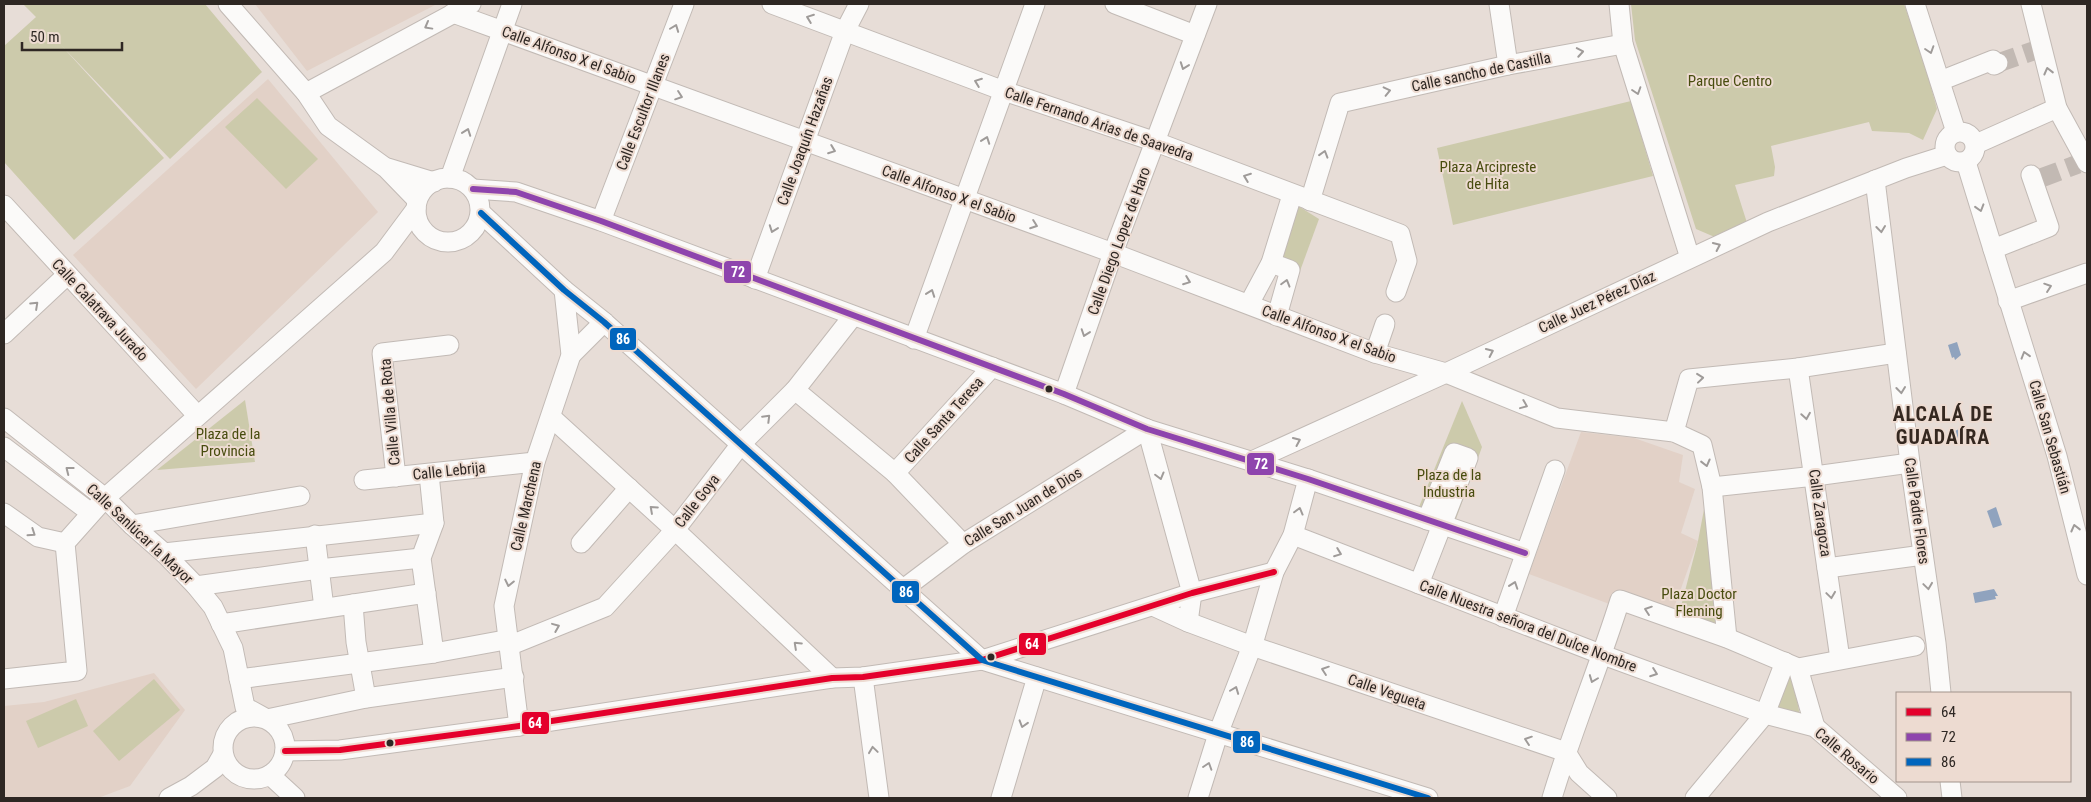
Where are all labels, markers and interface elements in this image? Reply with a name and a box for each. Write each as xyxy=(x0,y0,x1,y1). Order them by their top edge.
one-way arrow xyxy=(806,14,815,24)
scale bar xyxy=(22,20,122,52)
one-way arrow xyxy=(424,20,433,30)
street label: Calle Alfonso X el Sabio xyxy=(499,22,639,88)
one-way arrow xyxy=(668,24,679,33)
text: 50 m xyxy=(30,28,60,46)
one-way arrow xyxy=(1924,45,1934,54)
one-way arrow xyxy=(1576,47,1585,58)
street label: Calle sancho de Castilla xyxy=(1410,48,1552,96)
street label: Calle Escultor Illanes xyxy=(612,51,674,173)
one-way arrow xyxy=(1180,61,1190,70)
one-way arrow xyxy=(2043,67,2053,75)
park label: Parque Centro xyxy=(1688,72,1772,90)
street label: Calle Joaquín Hazañas xyxy=(773,74,837,208)
one-way arrow xyxy=(975,78,983,88)
street label: Calle Fernando Arias de Saavedra xyxy=(1002,83,1196,165)
one-way arrow xyxy=(1382,86,1391,97)
one-way arrow xyxy=(1632,86,1642,95)
one-way arrow xyxy=(675,90,683,100)
one-way arrow xyxy=(461,128,471,137)
one-way arrow xyxy=(980,136,990,145)
one-way arrow xyxy=(828,144,836,154)
one-way arrow xyxy=(1318,150,1328,159)
park label: Plaza Arcipreste de Hita xyxy=(1440,158,1536,193)
street label: Calle Alfonso X el Sabio xyxy=(879,161,1019,227)
street label: Calle Diego Lopez de Haro xyxy=(1084,165,1154,317)
one-way arrow xyxy=(1243,173,1252,183)
one-way arrow xyxy=(1975,204,1985,212)
one-way arrow xyxy=(1029,219,1038,229)
one-way arrow xyxy=(769,224,779,233)
one-way arrow xyxy=(1875,225,1886,233)
one-way arrow xyxy=(1712,242,1721,252)
street label: Calle Calatrava Jurado xyxy=(48,255,152,365)
line badge: 72 xyxy=(723,260,752,284)
text: 72 xyxy=(731,264,745,280)
street label: Calle Juez Pérez Díaz xyxy=(1536,267,1658,337)
one-way arrow xyxy=(1182,275,1191,285)
one-way arrow xyxy=(1281,280,1291,288)
one-way arrow xyxy=(2043,283,2052,293)
one-way arrow xyxy=(925,289,935,298)
street label: Calle Alfonso X el Sabio xyxy=(1259,301,1399,367)
one-way arrow xyxy=(30,302,39,311)
line badge: 86 xyxy=(609,327,637,351)
one-way arrow xyxy=(1081,329,1091,337)
text: 86 xyxy=(616,331,630,347)
one-way arrow xyxy=(1485,348,1494,359)
one-way arrow xyxy=(2021,351,2031,360)
street label: Calle Villa de Rota xyxy=(376,358,404,466)
street label: Calle Santa Teresa xyxy=(901,373,987,467)
one-way arrow xyxy=(1697,373,1705,384)
street label: Calle San Sebastián xyxy=(2025,378,2075,496)
unlabelled marker xyxy=(1044,384,1054,394)
one-way arrow xyxy=(1895,387,1906,395)
one-way arrow xyxy=(1519,399,1528,409)
district label: ALCALÁ DE GUADAÍRA xyxy=(1893,402,1993,449)
one-way arrow xyxy=(1800,412,1810,421)
one-way arrow xyxy=(761,415,770,424)
park label: Plaza de la Provincia xyxy=(196,425,260,460)
one-way arrow xyxy=(1292,437,1301,448)
line badge: 72 xyxy=(1246,452,1275,476)
text: 72 xyxy=(1254,456,1268,472)
street label: Calle Padre Flores xyxy=(1901,457,1933,566)
street label: Calle Lebrija xyxy=(412,458,486,484)
one-way arrow xyxy=(1700,458,1711,467)
street label: Calle Marchena xyxy=(507,459,545,553)
street label: Calle San Juan de Dios xyxy=(961,463,1085,551)
park label: Plaza de la Industria xyxy=(1417,466,1481,501)
one-way arrow xyxy=(66,467,75,475)
street label: Calle Zaragoza xyxy=(1805,468,1835,558)
street label: Calle Goya xyxy=(671,471,723,531)
one-way arrow xyxy=(1154,472,1165,481)
street label: Calle Sanlúcar la Mayor xyxy=(83,480,197,588)
one-way arrow xyxy=(649,506,658,515)
one-way arrow xyxy=(1294,507,1304,515)
one-way arrow xyxy=(2070,523,2081,532)
one-way arrow xyxy=(26,527,36,536)
one-way arrow xyxy=(1333,547,1342,557)
street label: Calle Nuestra señora del Dulce Nombre xyxy=(1417,576,1639,676)
one-way arrow xyxy=(504,579,515,588)
line badge: 86 xyxy=(891,580,920,604)
one-way arrow xyxy=(1508,581,1518,590)
one-way arrow xyxy=(1922,582,1932,590)
text: 86 xyxy=(899,584,913,600)
park label: Plaza Doctor Fleming xyxy=(1661,585,1737,620)
one-way arrow xyxy=(1825,591,1836,599)
one-way arrow xyxy=(1644,606,1653,616)
one-way arrow xyxy=(551,622,560,633)
line badge: 64 xyxy=(1018,632,1047,656)
text: 64 xyxy=(1025,636,1039,652)
one-way arrow xyxy=(793,642,802,651)
unlabelled marker xyxy=(986,652,996,662)
one-way arrow xyxy=(1321,666,1330,676)
one-way arrow xyxy=(1649,667,1657,677)
street label: Calle Vegueta xyxy=(1346,670,1428,714)
one-way arrow xyxy=(1589,674,1599,683)
one-way arrow xyxy=(1229,686,1239,694)
legend xyxy=(1896,692,2071,782)
text: 64 xyxy=(1941,703,1956,721)
line badge: 64 xyxy=(521,711,550,735)
text: 64 xyxy=(528,715,542,731)
one-way arrow xyxy=(1019,719,1029,727)
street label: Calle Rosario xyxy=(1811,724,1883,788)
text: 72 xyxy=(1941,728,1956,746)
line badge: 86 xyxy=(1232,730,1261,754)
text: 86 xyxy=(1240,734,1254,750)
one-way arrow xyxy=(1525,736,1533,746)
unlabelled marker xyxy=(385,738,395,748)
one-way arrow xyxy=(868,746,878,754)
text: 86 xyxy=(1941,753,1956,771)
one-way arrow xyxy=(1202,762,1212,771)

